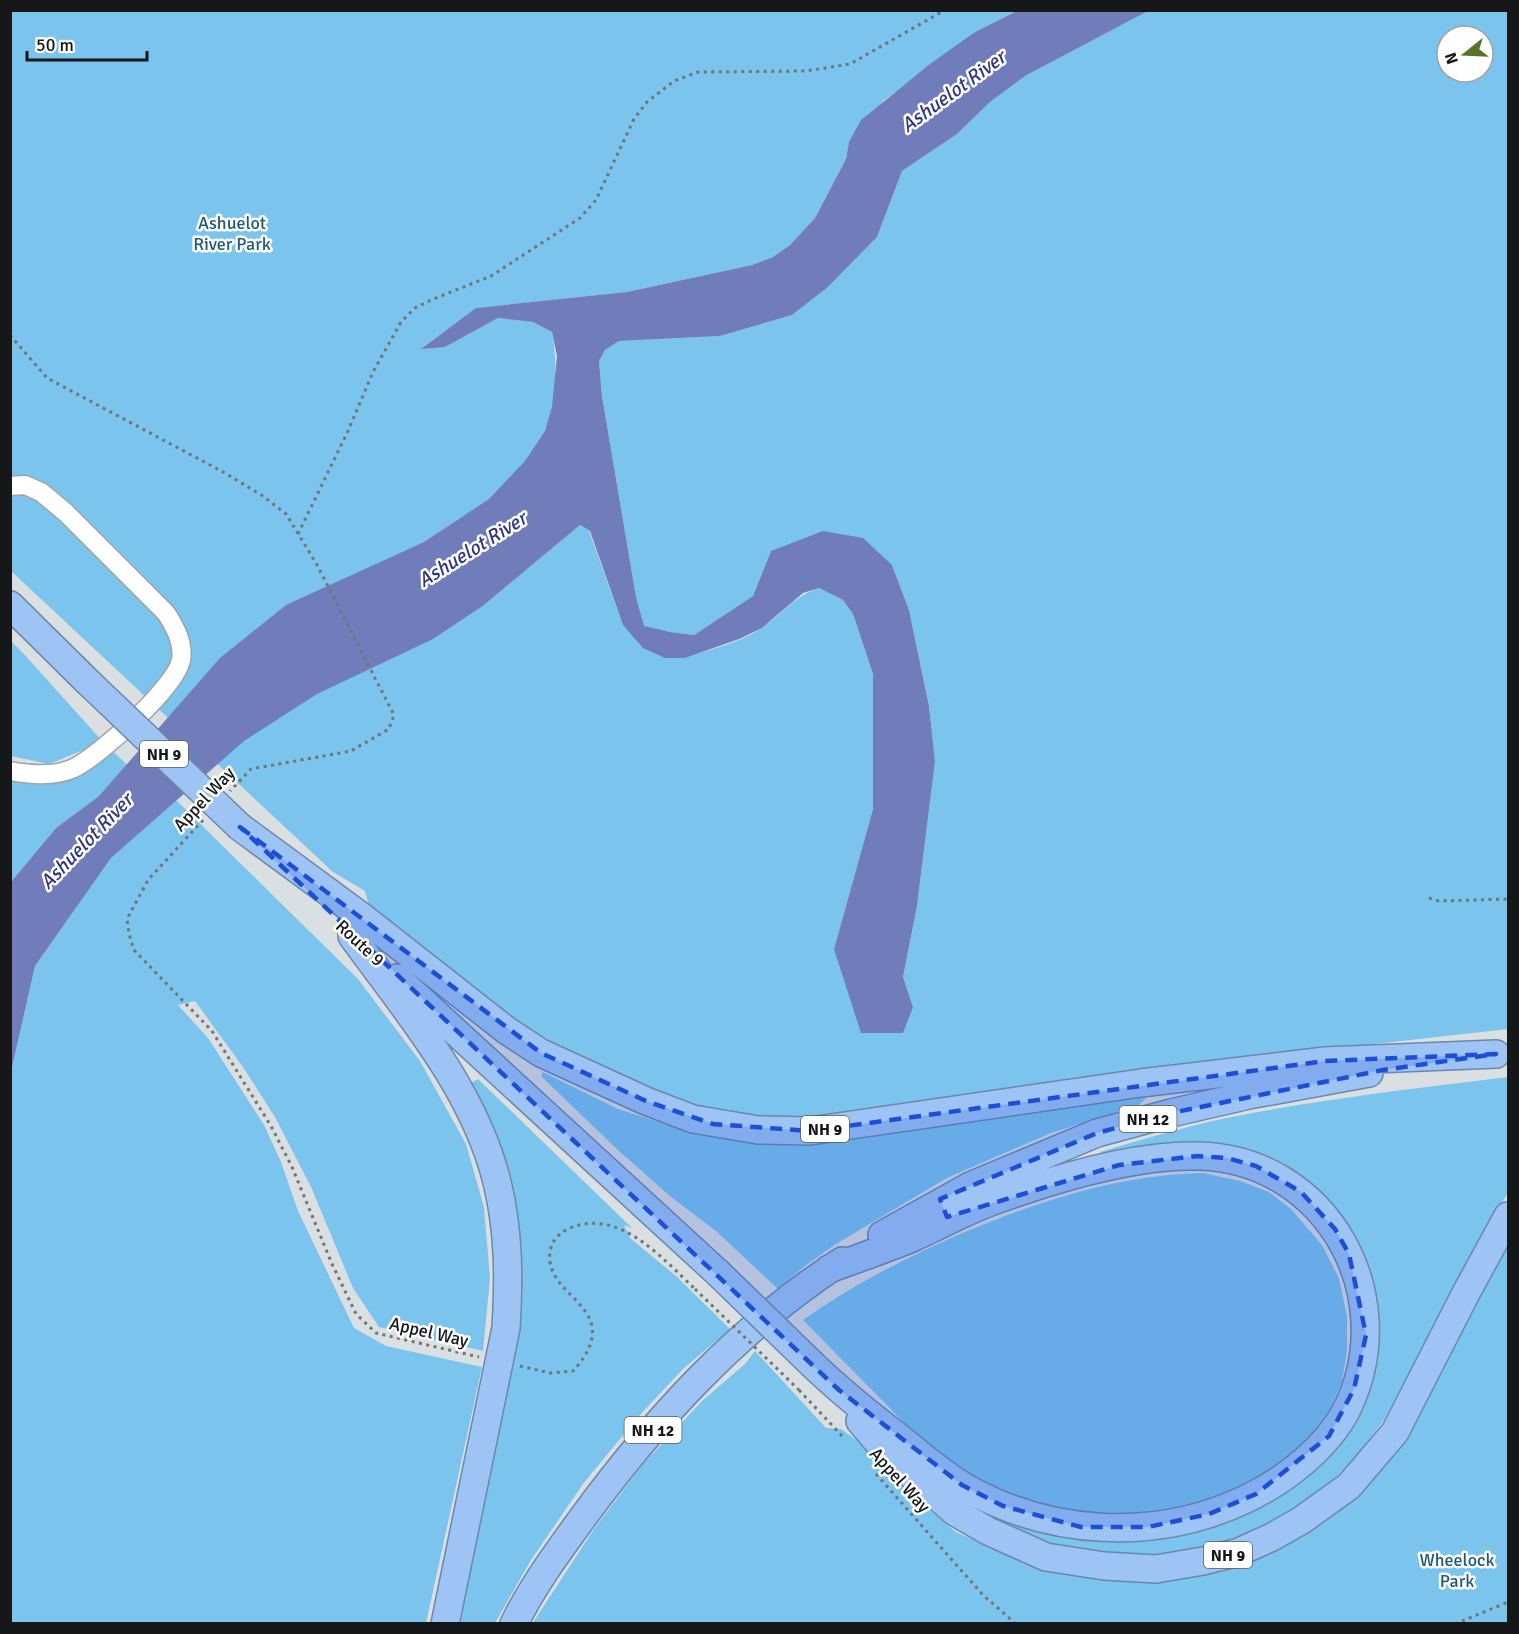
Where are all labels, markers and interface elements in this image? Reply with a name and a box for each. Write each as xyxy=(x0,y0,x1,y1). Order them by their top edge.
scale bar xyxy=(27,24,147,62)
north arrow xyxy=(1435,24,1495,84)
text: 50 m xyxy=(36,34,74,56)
water label: Ashuelot River xyxy=(896,43,1013,138)
text: N xyxy=(1440,50,1463,67)
park label: Ashuelot River Park xyxy=(193,212,271,255)
water label: Ashuelot River xyxy=(413,505,533,593)
road number: NH 9 xyxy=(140,741,188,767)
street label: Appel Way xyxy=(169,762,240,836)
water label: Ashuelot River xyxy=(34,786,140,894)
street label: Route 9 xyxy=(331,915,389,971)
road number: NH 12 xyxy=(1120,1106,1176,1132)
road number: NH 9 xyxy=(801,1116,849,1142)
street label: Appel Way xyxy=(387,1312,471,1352)
road number: NH 12 xyxy=(624,1417,682,1443)
street label: Appel Way xyxy=(865,1443,935,1518)
road number: NH 9 xyxy=(1204,1542,1252,1568)
park label: Wheelock Park xyxy=(1419,1549,1495,1592)

